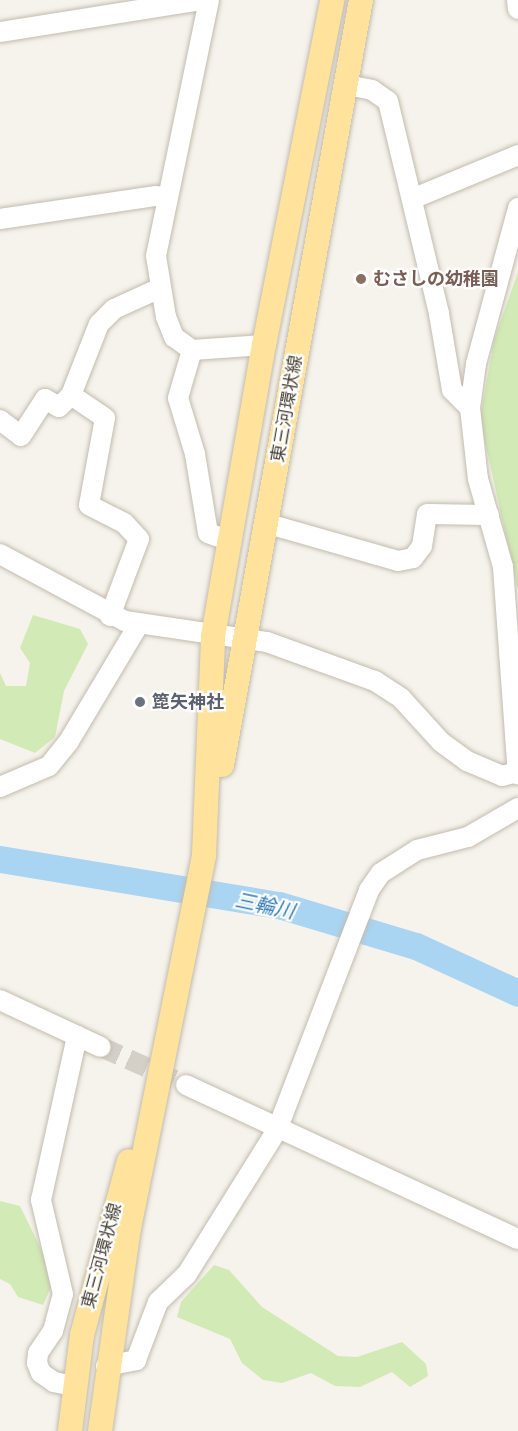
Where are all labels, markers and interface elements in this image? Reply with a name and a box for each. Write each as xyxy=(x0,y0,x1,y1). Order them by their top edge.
place label: むさしの幼稚園 xyxy=(373,268,499,290)
marker: むさしの幼稚園 xyxy=(354,272,368,286)
street label: 東三河環状線 xyxy=(267,354,307,464)
place label: 箆矢神社 xyxy=(152,691,224,713)
marker: 箆矢神社 xyxy=(133,695,147,709)
water label: 三輪川 xyxy=(233,887,297,923)
street label: 東三河環状線 xyxy=(78,1201,126,1311)

